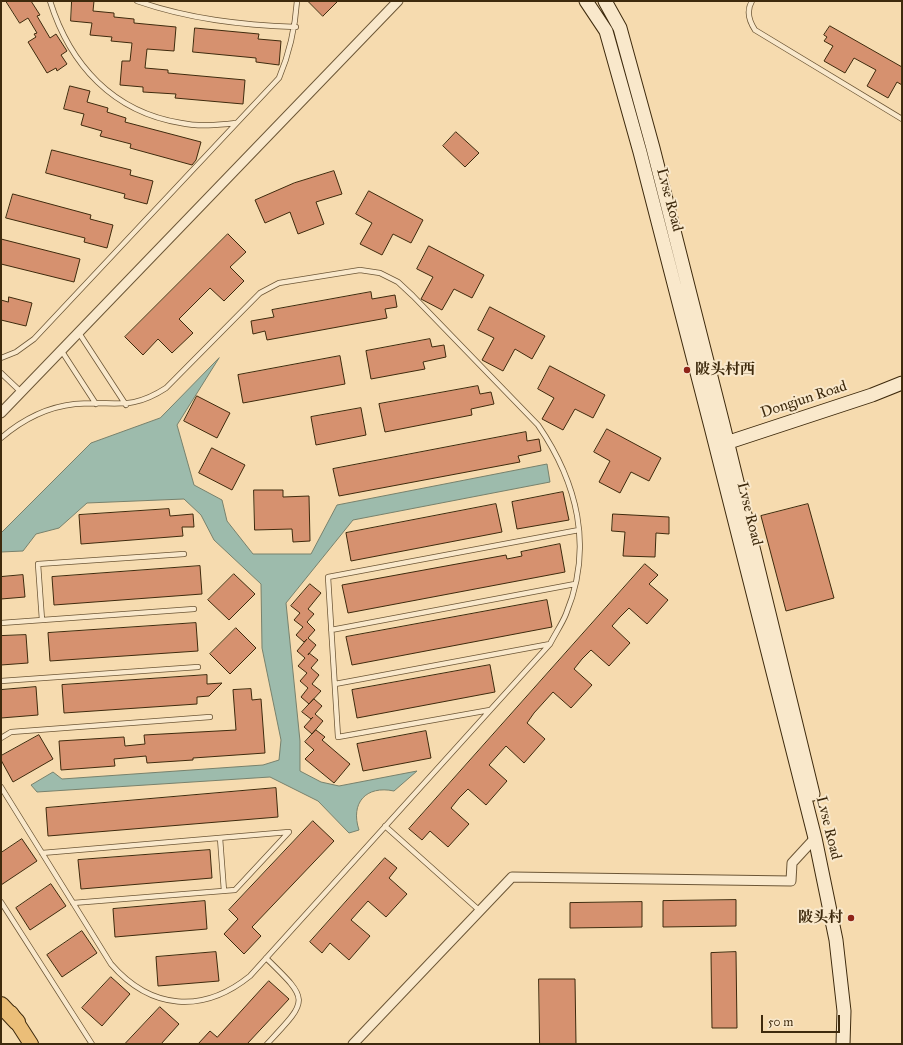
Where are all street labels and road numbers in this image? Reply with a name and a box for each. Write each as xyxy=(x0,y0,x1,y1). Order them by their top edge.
street label: Lvse Road xyxy=(652,166,686,234)
street label: Dongjun Road xyxy=(759,378,849,422)
street label: Lvse Road xyxy=(732,480,766,548)
street label: Lvse Road xyxy=(811,794,845,862)

